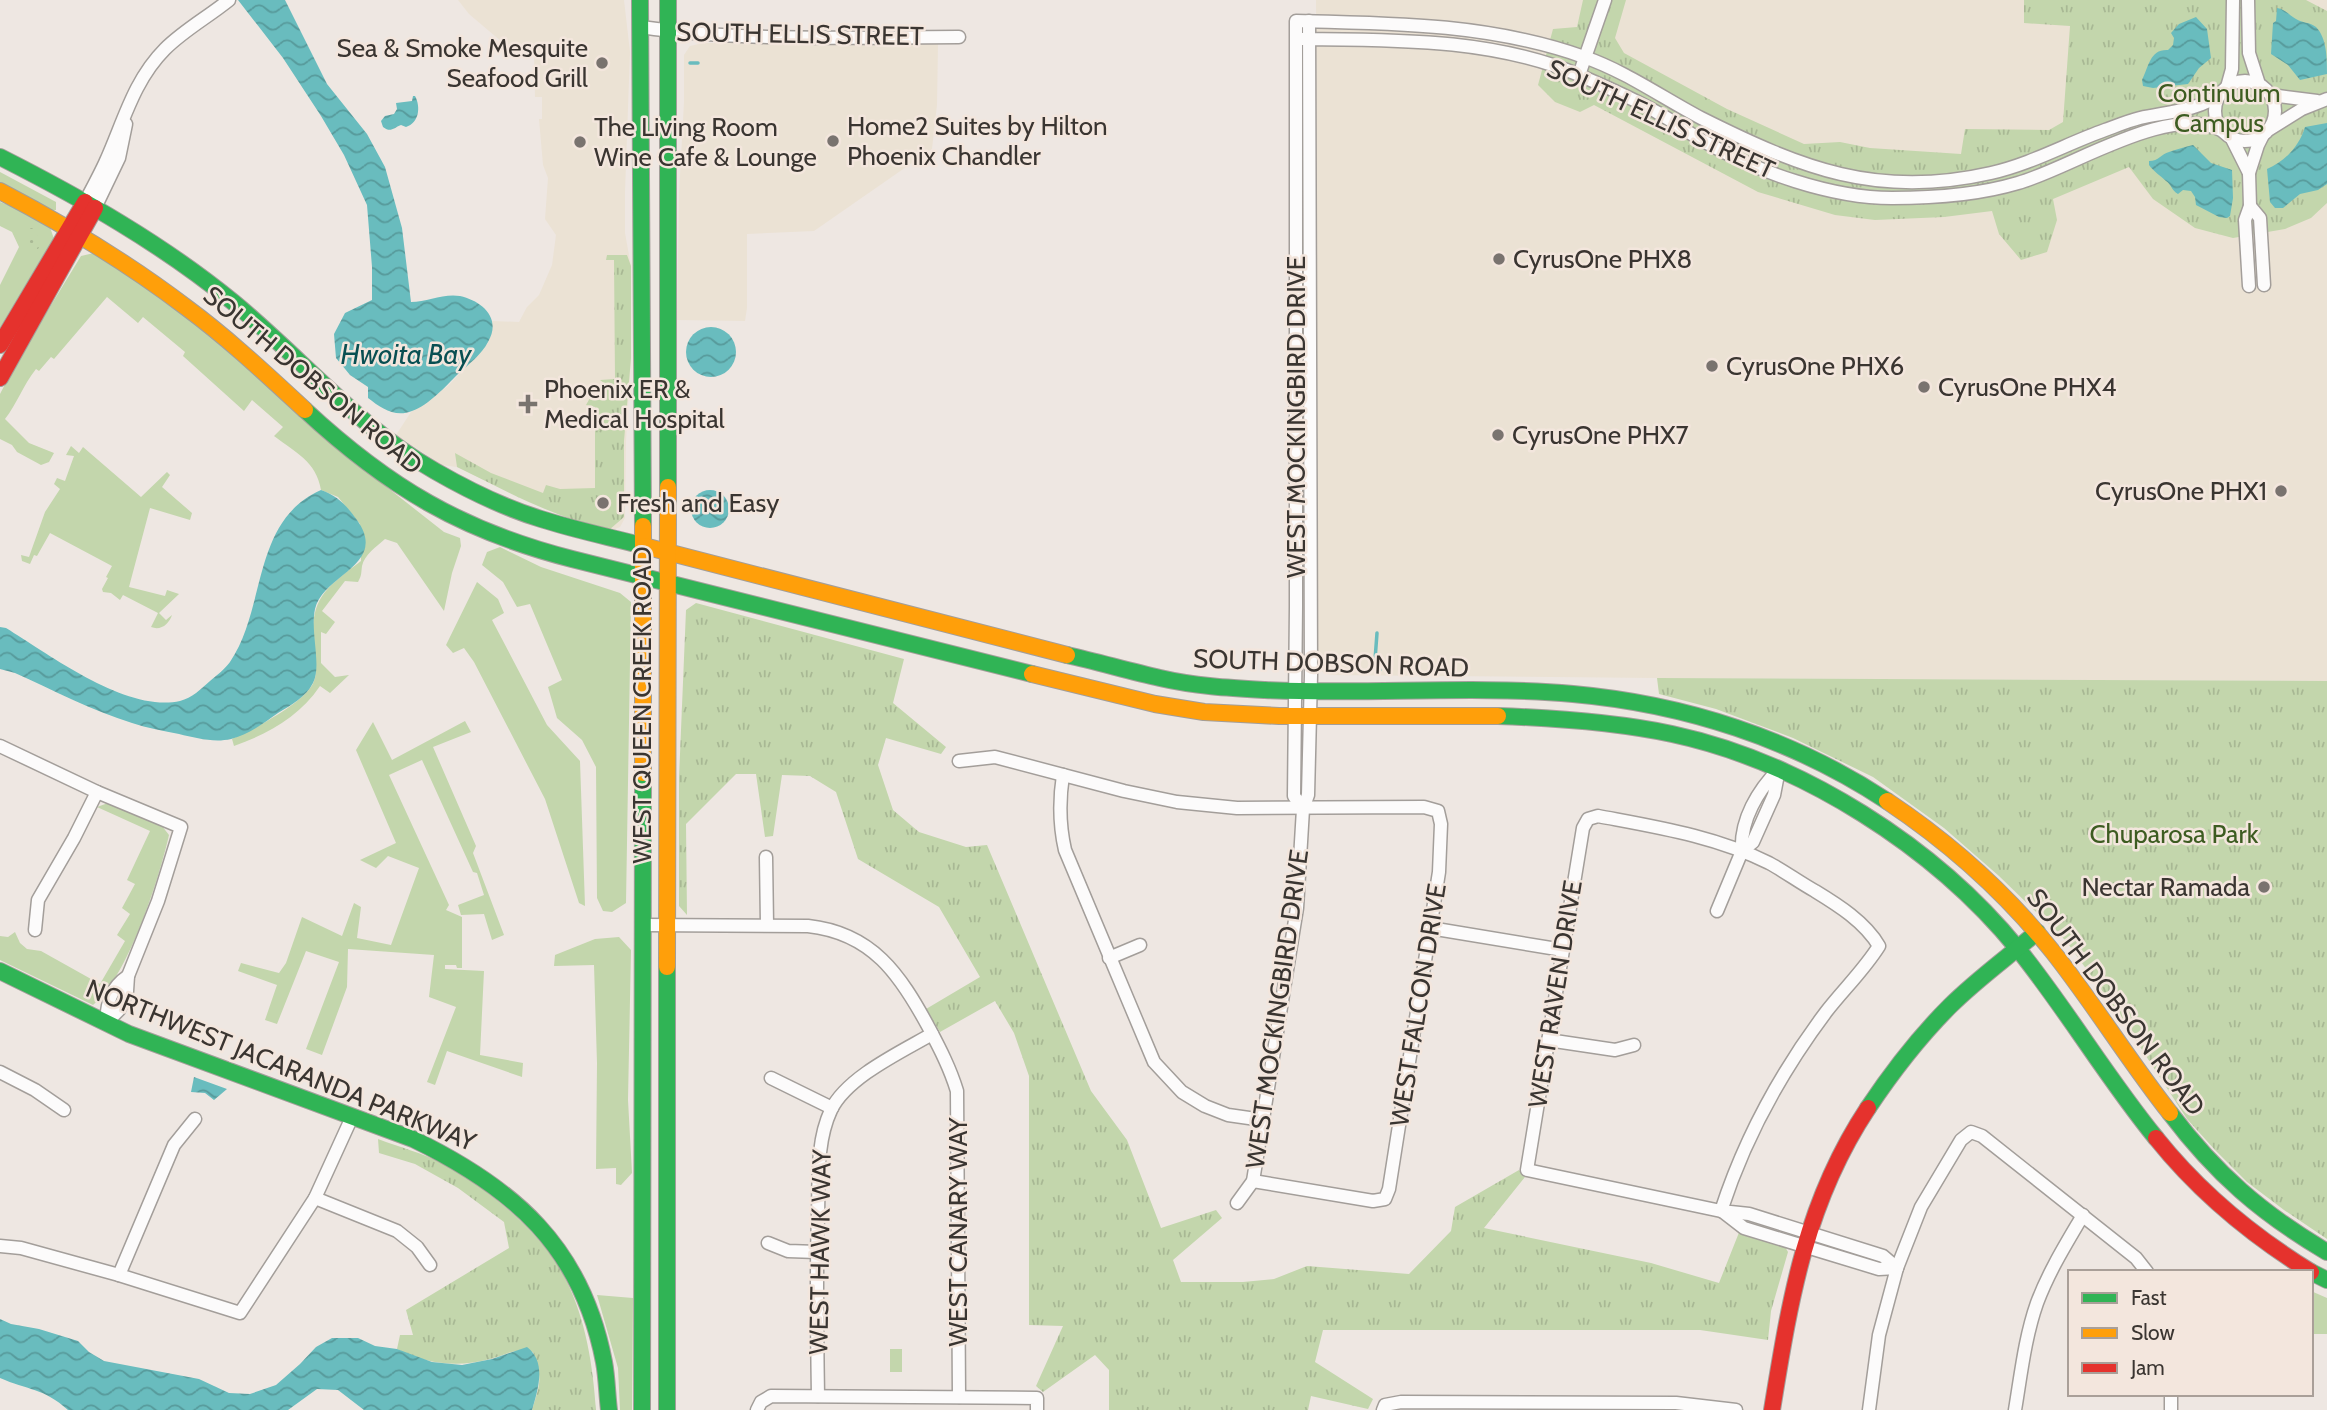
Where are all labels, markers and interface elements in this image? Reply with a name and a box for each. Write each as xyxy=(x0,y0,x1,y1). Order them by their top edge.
street label: SOUTH ELLIS STREET xyxy=(676,16,924,52)
place label: Sea & Smoke Mesquite Seafood Grill xyxy=(337,32,588,94)
street label: SOUTH ELLIS STREET xyxy=(1542,52,1780,186)
marker: Sea & Smoke Mesquite Seafood Grill xyxy=(594,55,610,71)
park label: Continuum Campus xyxy=(2157,77,2281,139)
place label: Home2 Suites by Hilton Phoenix Chandler xyxy=(847,110,1108,172)
place label: The Living Room Wine Cafe & Lounge xyxy=(594,111,817,173)
marker: Home2 Suites by Hilton Phoenix Chandler xyxy=(825,133,841,149)
marker: The Living Room Wine Cafe & Lounge xyxy=(572,134,588,150)
place label: CyrusOne PHX8 xyxy=(1513,243,1692,275)
marker: CyrusOne PHX8 xyxy=(1491,251,1507,267)
street label: WEST MOCKINGBIRD DRIVE xyxy=(1280,256,1312,578)
street label: SOUTH DOBSON ROAD xyxy=(197,279,429,481)
water label: Hwoita Bay xyxy=(341,337,473,371)
place label: CyrusOne PHX6 xyxy=(1726,350,1904,382)
marker: CyrusOne PHX6 xyxy=(1704,358,1720,374)
place label: CyrusOne PHX4 xyxy=(1938,371,2116,403)
place label: Phoenix ER & Medical Hospital xyxy=(544,373,725,435)
marker: CyrusOne PHX4 xyxy=(1916,379,1932,395)
marker: Phoenix ER & Medical Hospital xyxy=(518,394,538,414)
place label: CyrusOne PHX7 xyxy=(1512,419,1689,451)
marker: CyrusOne PHX7 xyxy=(1490,427,1506,443)
place label: CyrusOne PHX1 xyxy=(2095,475,2267,507)
marker: CyrusOne PHX1 xyxy=(2273,483,2289,499)
place label: Fresh and Easy xyxy=(617,487,779,519)
marker: Fresh and Easy xyxy=(595,495,611,511)
street label: WEST QUEEN CREEK ROAD xyxy=(626,546,658,864)
street label: SOUTH DOBSON ROAD xyxy=(1192,642,1470,684)
park label: Chuparosa Park xyxy=(2090,818,2259,850)
street label: WEST MOCKINGBIRD DRIVE xyxy=(1239,847,1315,1171)
place label: Nectar Ramada xyxy=(2081,871,2251,903)
street label: WEST RAVEN DRIVE xyxy=(1521,878,1589,1110)
marker: Nectar Ramada xyxy=(2256,879,2272,895)
street label: WEST FALCON DRIVE xyxy=(1383,881,1453,1129)
street label: SOUTH DOBSON ROAD xyxy=(2020,882,2212,1122)
street label: NORTHWEST JACARANDA PARKWAY xyxy=(81,972,481,1158)
street label: WEST CANARY WAY xyxy=(942,1117,974,1346)
street label: WEST HAWK WAY xyxy=(802,1149,838,1355)
legend xyxy=(2068,1270,2313,1396)
text: Fast xyxy=(2131,1285,2167,1310)
text: Slow xyxy=(2131,1320,2175,1345)
text: Jam xyxy=(2130,1355,2165,1380)

